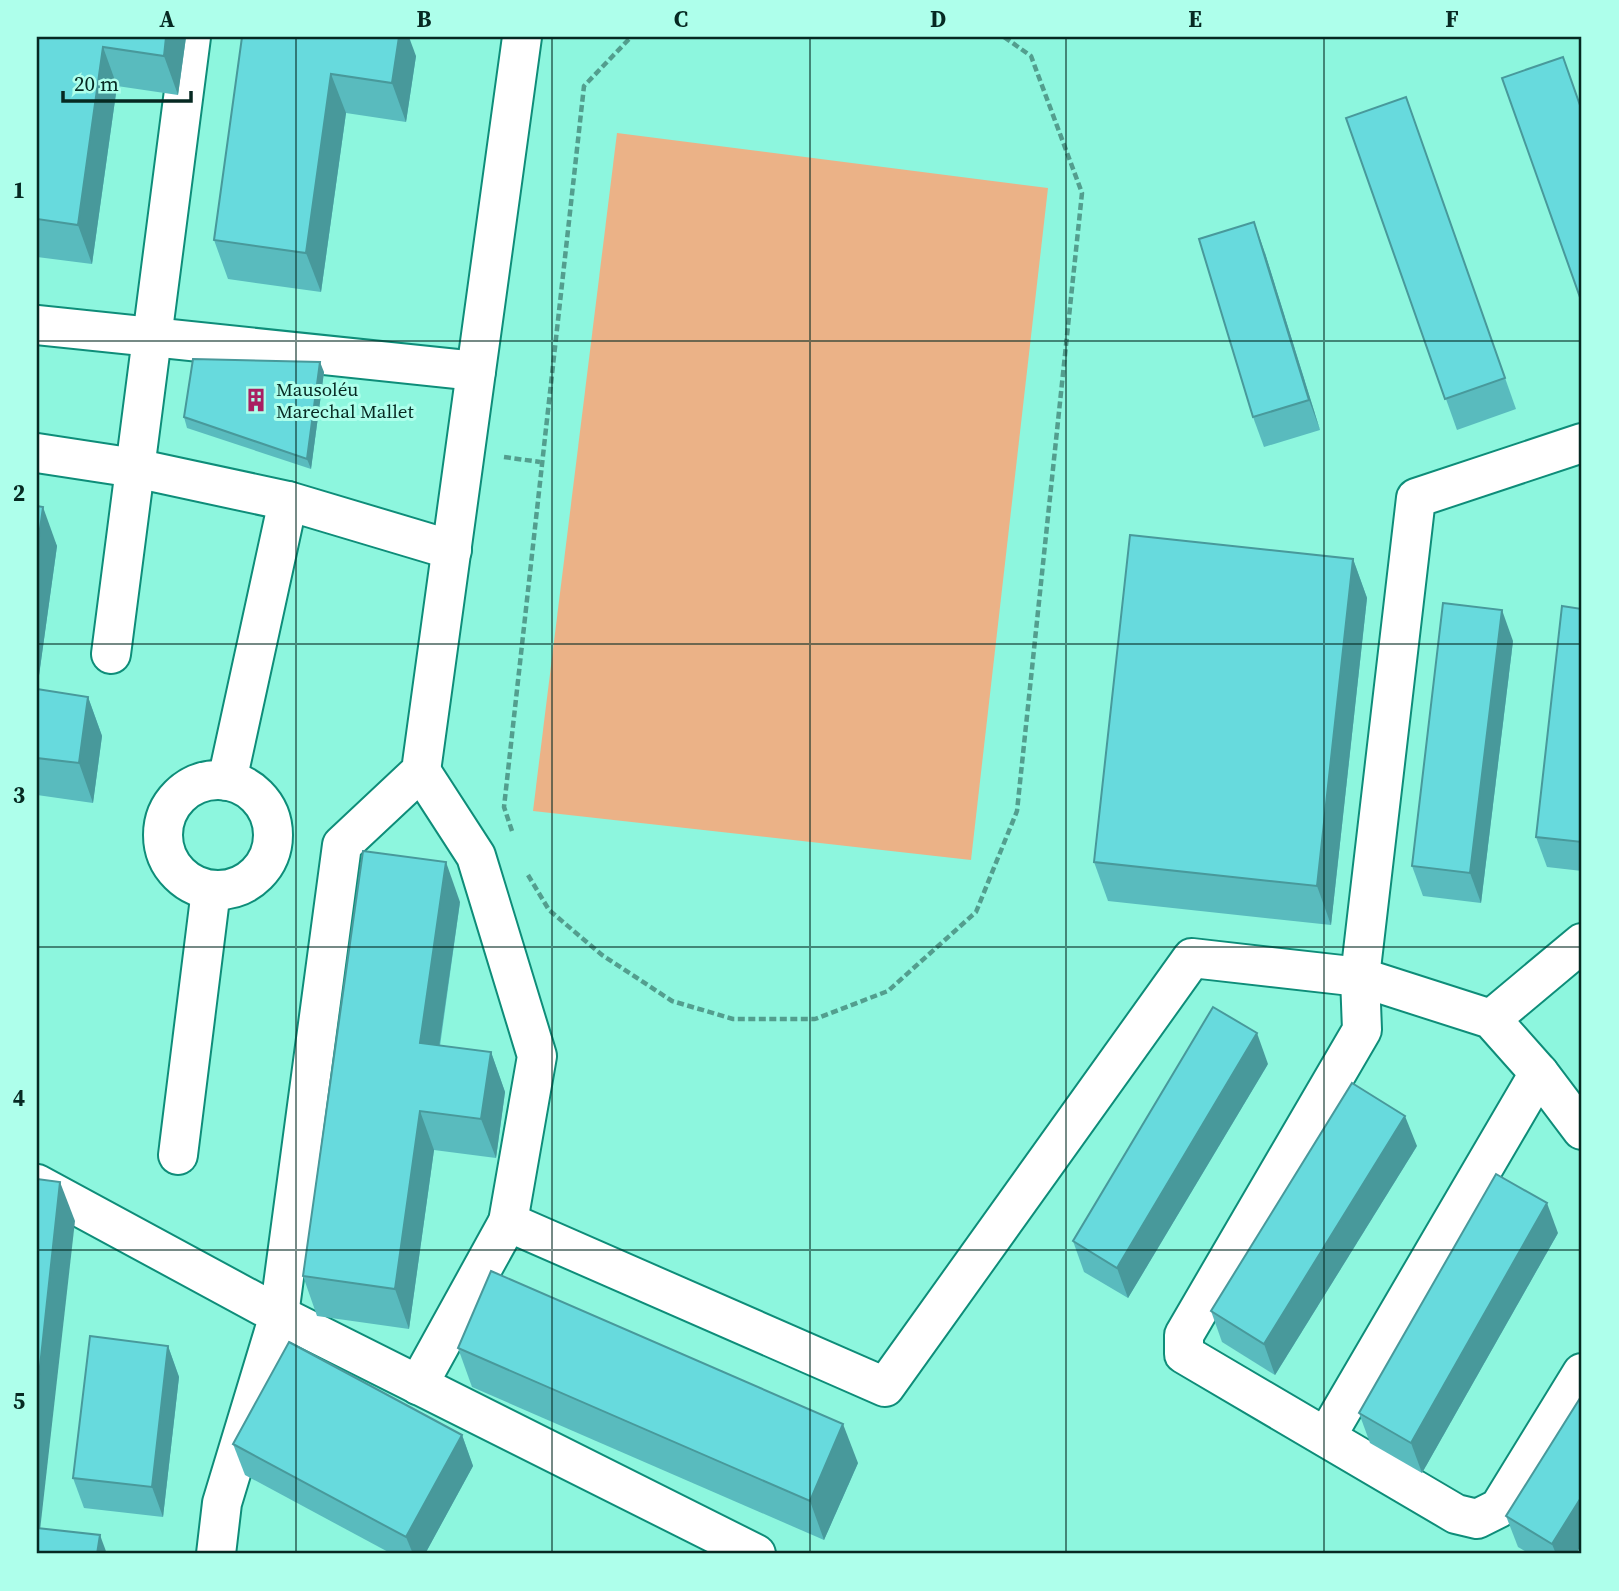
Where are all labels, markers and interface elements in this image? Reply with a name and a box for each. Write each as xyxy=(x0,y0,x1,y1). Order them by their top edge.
text: A xyxy=(159,3,175,35)
text: B xyxy=(417,3,432,35)
text: C xyxy=(674,3,688,35)
text: D xyxy=(930,3,946,35)
text: E xyxy=(1188,3,1202,35)
text: F xyxy=(1445,3,1459,35)
scale bar xyxy=(63,60,191,104)
text: 20 m xyxy=(74,69,119,98)
text: 1 xyxy=(13,174,25,206)
place label: Mausoléu Marechal Mallet xyxy=(276,376,415,424)
building icon: Mausoléu Marechal Mallet xyxy=(242,386,270,414)
text: 2 xyxy=(13,477,25,509)
text: 3 xyxy=(13,779,25,811)
text: 4 xyxy=(13,1082,25,1114)
text: 5 xyxy=(13,1385,25,1417)

